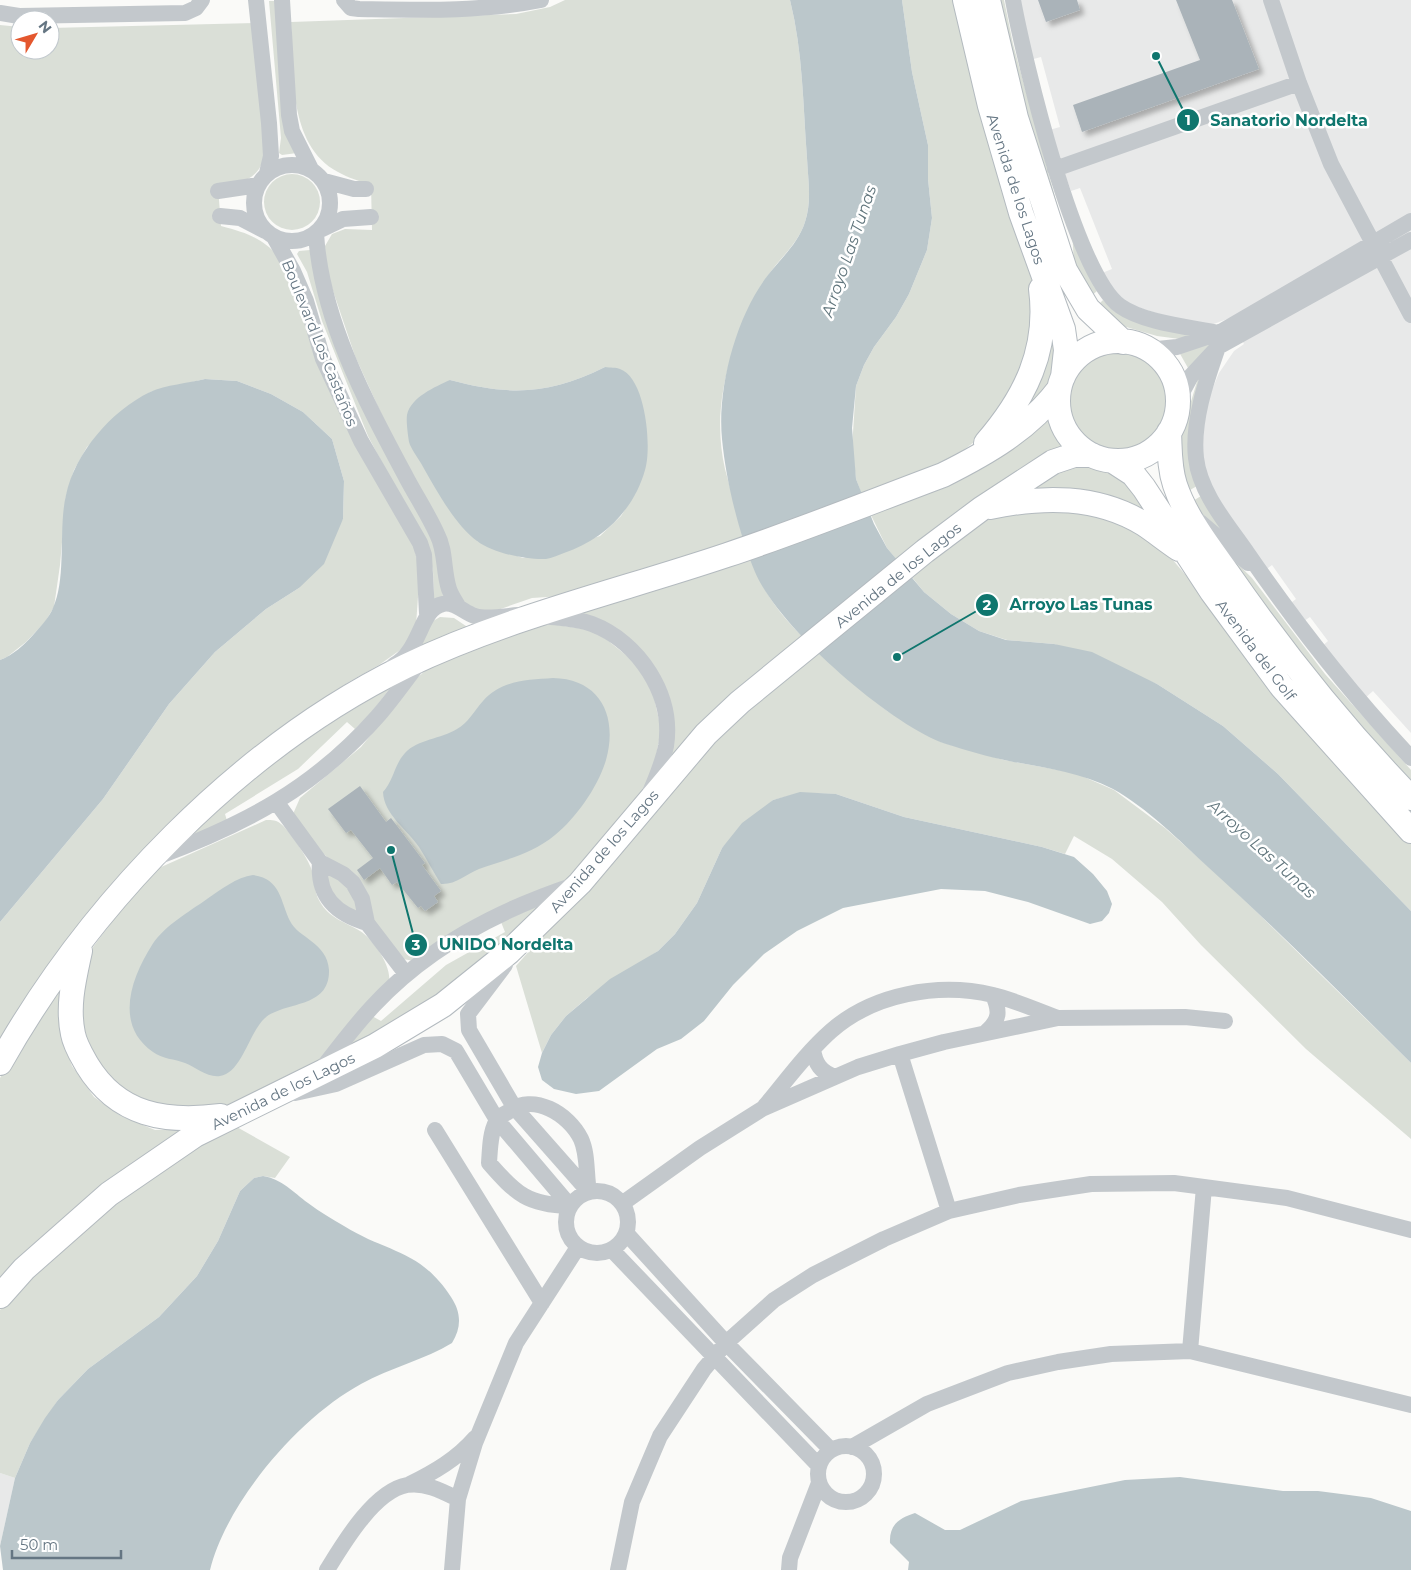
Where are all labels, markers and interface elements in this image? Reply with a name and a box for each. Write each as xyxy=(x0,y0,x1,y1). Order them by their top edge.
north arrow xyxy=(10,10,60,60)
text: N xyxy=(35,17,56,37)
callout: Sanatorio Nordelta xyxy=(1175,105,1378,136)
text: 1 xyxy=(1185,110,1191,129)
street label: Avenida de los Lagos xyxy=(983,111,1049,267)
text: Sanatorio Nordelta xyxy=(1210,111,1368,130)
water label: Arroyo Las Tunas xyxy=(817,183,880,320)
street label: Boulevard Los Castaños xyxy=(278,257,362,429)
street label: Avenida de los Lagos xyxy=(831,518,965,632)
callout: Arroyo Las Tunas xyxy=(975,589,1163,620)
text: 2 xyxy=(983,595,992,614)
text: Arroyo Las Tunas xyxy=(1008,595,1153,614)
street label: Avenida del Golf xyxy=(1212,596,1301,705)
street label: Avenida de los Lagos xyxy=(545,786,663,916)
water label: Arroyo Las Tunas xyxy=(1204,795,1320,902)
callout: UNIDO Nordelta xyxy=(404,929,583,960)
text: 3 xyxy=(411,935,421,954)
text: UNIDO Nordelta xyxy=(439,935,573,954)
street label: Avenida de los Lagos xyxy=(208,1048,358,1134)
scale bar xyxy=(12,1528,121,1560)
text: 50 m xyxy=(20,1535,58,1554)

